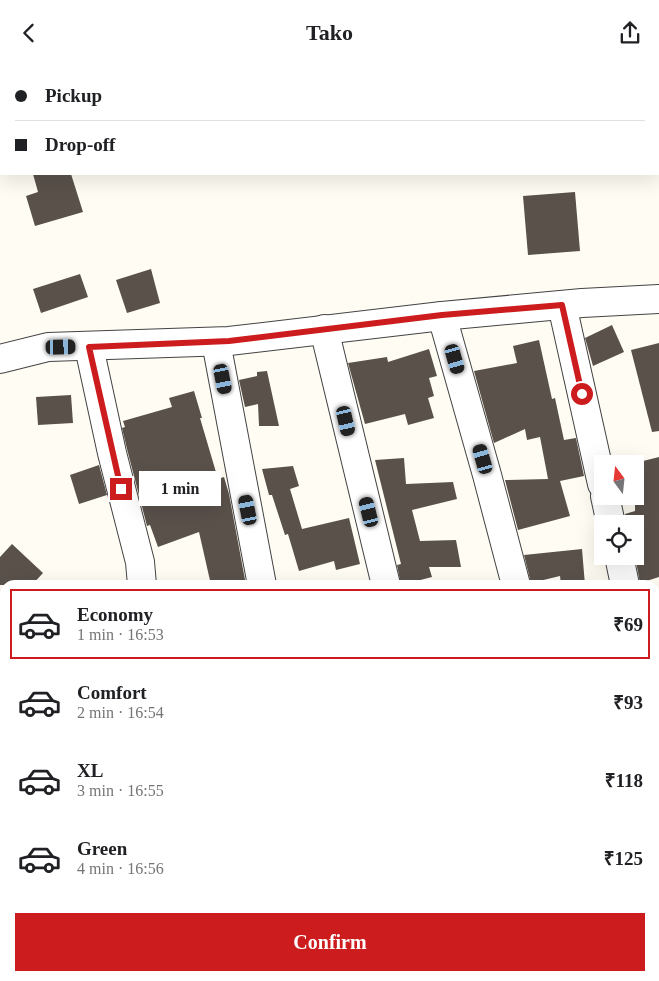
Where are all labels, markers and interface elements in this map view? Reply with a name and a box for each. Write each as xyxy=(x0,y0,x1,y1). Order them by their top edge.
icon: back xyxy=(15,19,43,47)
icon: share xyxy=(616,19,644,47)
text: Tako xyxy=(306,20,353,45)
text: Pickup xyxy=(45,85,102,106)
text: Drop-off xyxy=(45,134,115,155)
car xyxy=(45,339,76,355)
car xyxy=(443,343,466,375)
car xyxy=(212,363,233,395)
route start xyxy=(571,383,593,405)
car xyxy=(335,405,356,437)
car xyxy=(471,443,494,475)
north arrow xyxy=(594,455,644,505)
map controls xyxy=(594,455,644,565)
callout: 1 min xyxy=(138,471,221,507)
route end xyxy=(110,478,132,500)
text: 1 min xyxy=(161,480,199,497)
car xyxy=(237,494,258,526)
car xyxy=(358,496,379,528)
button: locate xyxy=(594,515,644,565)
icon: car xyxy=(17,602,62,647)
text: Economy xyxy=(77,604,153,625)
text: ₹69 xyxy=(613,614,643,635)
text: 1 min · 16:53 xyxy=(77,626,164,643)
icon: car xyxy=(17,680,62,725)
text: Comfort xyxy=(77,682,147,703)
text: ₹93 xyxy=(613,692,643,713)
text: 2 min · 16:54 xyxy=(77,704,164,721)
icon: car xyxy=(17,758,62,803)
text: XL xyxy=(77,760,103,781)
text: ₹118 xyxy=(605,770,643,791)
text: 3 min · 16:55 xyxy=(77,782,164,799)
icon: car xyxy=(17,836,62,881)
text: Green xyxy=(77,838,127,859)
text: ₹125 xyxy=(604,848,643,869)
text: 4 min · 16:56 xyxy=(77,860,164,877)
button: Confirm xyxy=(15,913,645,971)

